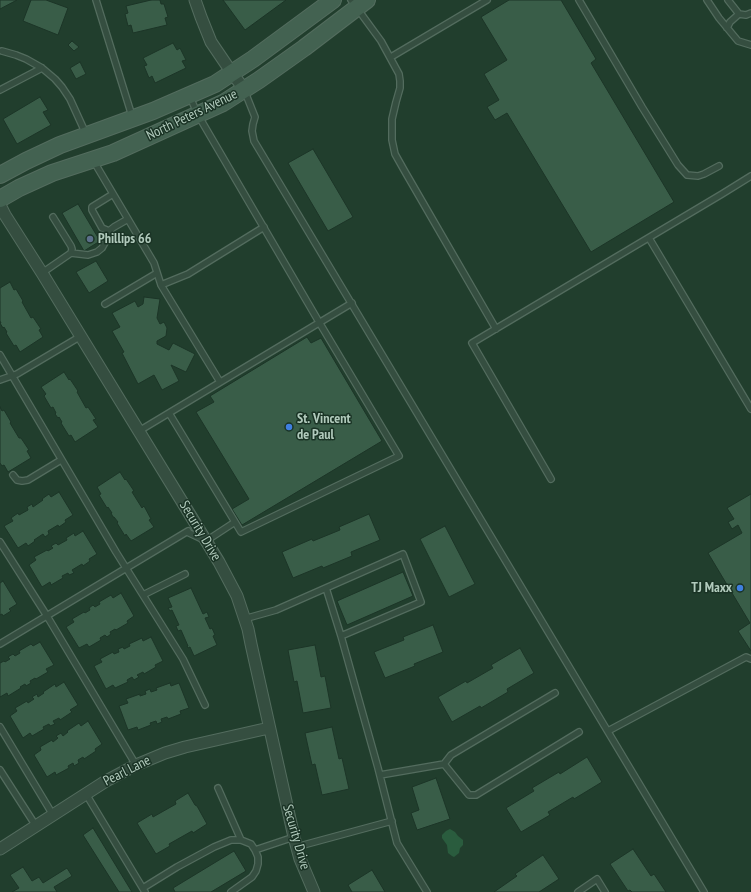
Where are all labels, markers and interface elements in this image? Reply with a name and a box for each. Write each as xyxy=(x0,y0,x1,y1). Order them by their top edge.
street label: North Peters Avenue xyxy=(144,86,240,144)
place label: Phillips 66 xyxy=(98,231,151,247)
marker: Phillips 66 xyxy=(85,234,95,244)
place label: St. Vincent de Paul xyxy=(297,411,351,444)
marker: St. Vincent de Paul xyxy=(284,422,294,432)
street label: Security Drive xyxy=(176,498,224,564)
place label: TJ Maxx xyxy=(691,580,732,596)
marker: TJ Maxx xyxy=(735,583,745,593)
street label: Pearl Lane xyxy=(101,752,153,790)
street label: Security Drive xyxy=(279,802,313,872)

